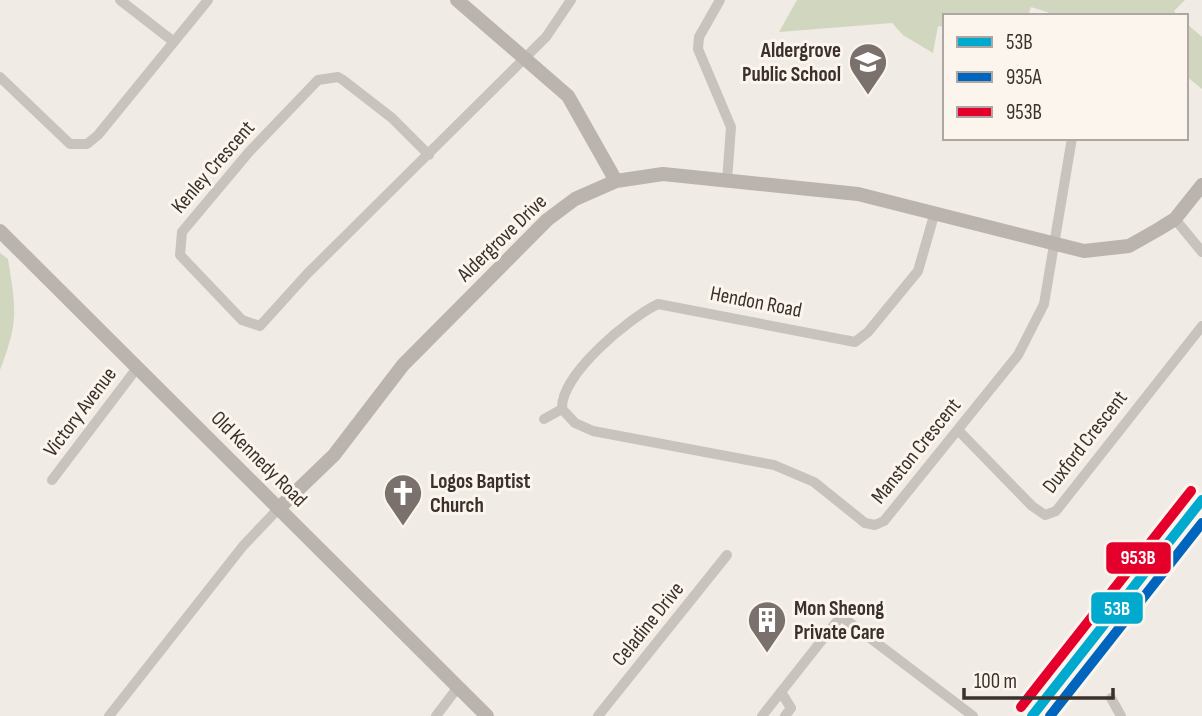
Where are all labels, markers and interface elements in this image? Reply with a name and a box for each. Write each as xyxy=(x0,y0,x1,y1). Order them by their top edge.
legend xyxy=(943,14,1188,140)
text: 53B xyxy=(1006,30,1033,55)
place label: Aldergrove Public School xyxy=(742,38,841,87)
school or university icon: Aldergrove Public School xyxy=(847,41,889,96)
text: 935A xyxy=(1006,65,1043,90)
text: 953B xyxy=(1006,100,1042,125)
street label: Kenley Crescent xyxy=(166,116,260,218)
street label: Aldergrove Drive xyxy=(451,189,552,288)
street label: Hendon Road xyxy=(708,281,804,323)
street label: Victory Avenue xyxy=(38,362,122,462)
street label: Duxford Crescent xyxy=(1037,386,1133,498)
street label: Manston Crescent xyxy=(866,393,966,509)
street label: Old Kennedy Road xyxy=(206,406,312,512)
place label: Logos Baptist Church xyxy=(430,469,530,518)
church icon: Logos Baptist Church xyxy=(382,472,424,527)
line badge: 953B xyxy=(1105,541,1172,575)
text: 953B xyxy=(1121,547,1155,570)
street label: Celadine Drive xyxy=(607,577,689,671)
line badge: 53B xyxy=(1090,591,1144,625)
place label: Mon Sheong Private Care xyxy=(794,596,885,645)
text: 53B xyxy=(1104,598,1130,621)
building icon: Mon Sheong Private Care xyxy=(746,599,788,654)
scale bar xyxy=(964,656,1113,700)
text: 100 m xyxy=(974,669,1017,694)

